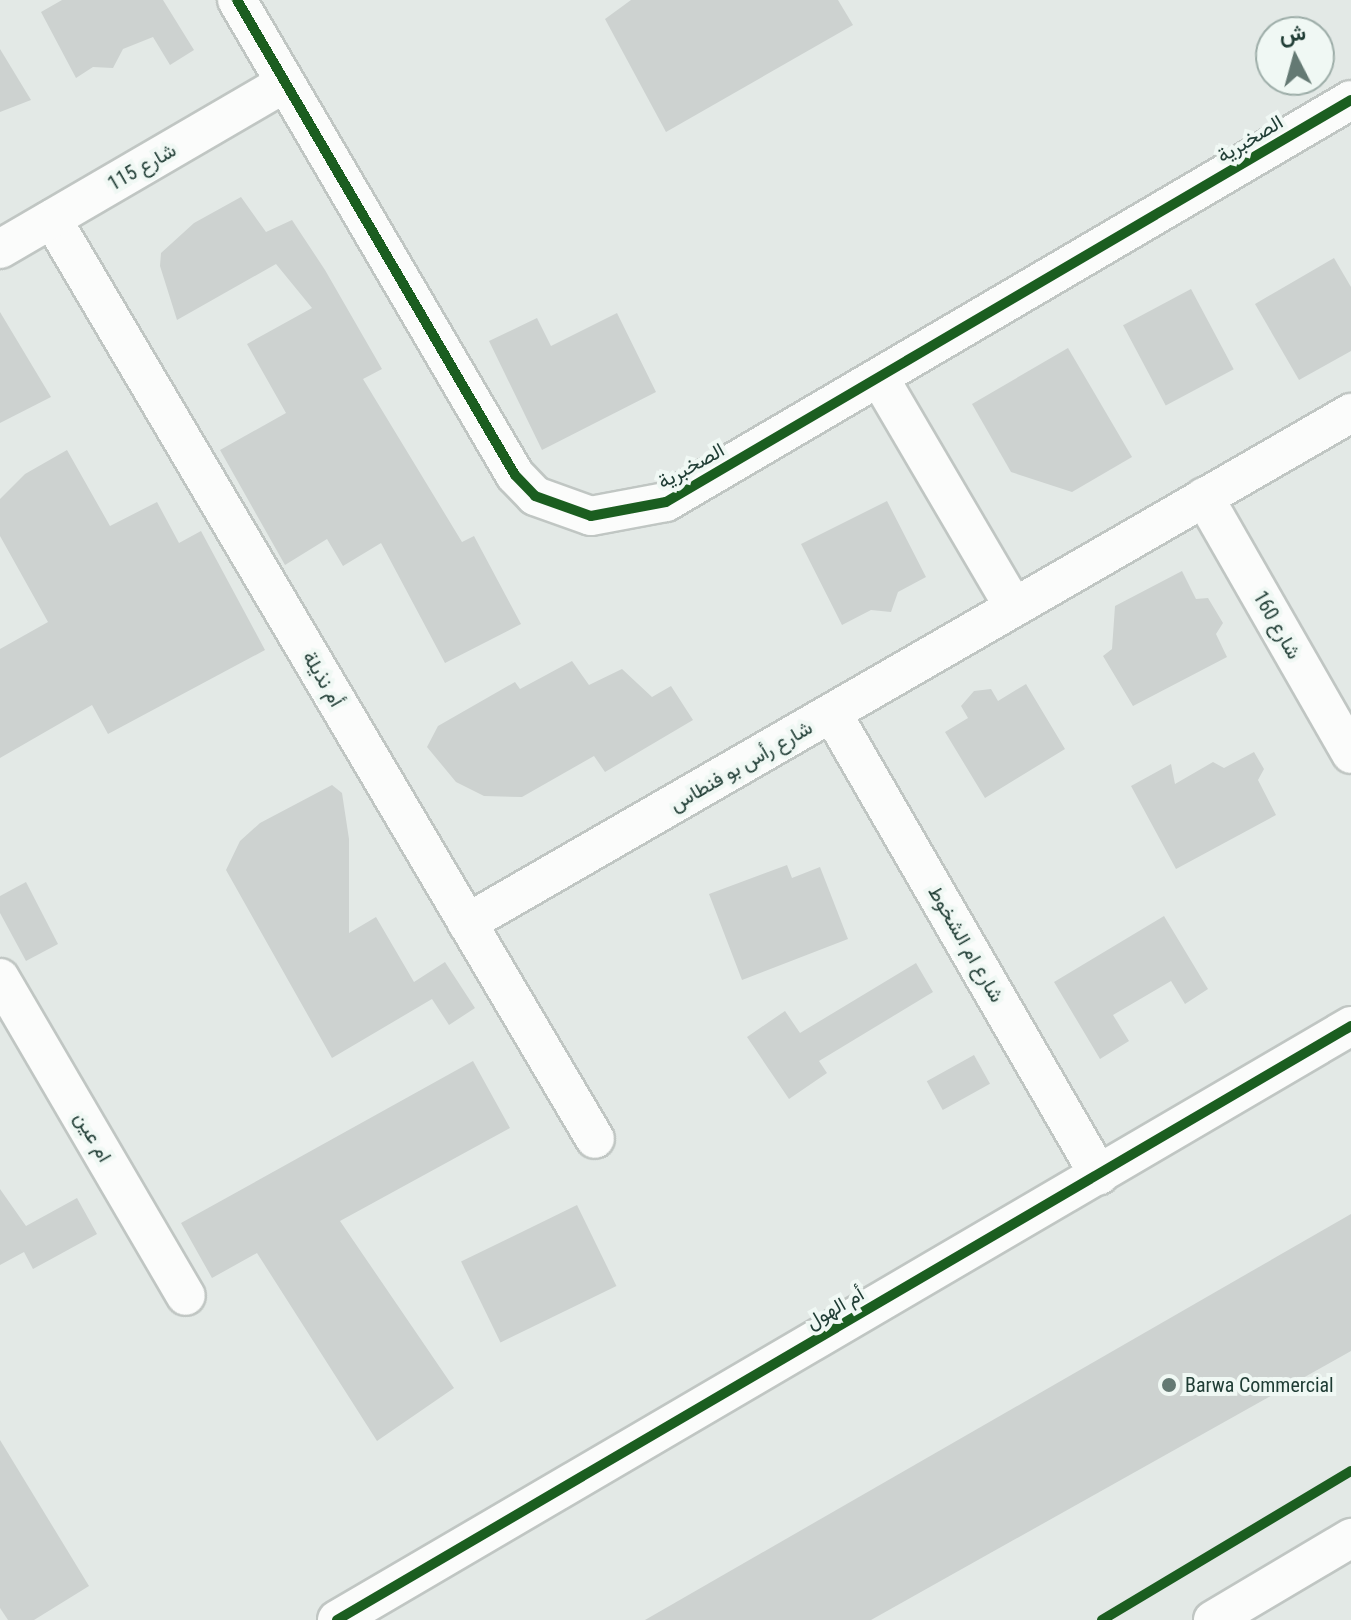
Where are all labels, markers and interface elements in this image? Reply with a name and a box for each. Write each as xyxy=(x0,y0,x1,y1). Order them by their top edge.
north arrow xyxy=(1255,16,1335,96)
text: ش xyxy=(1278,20,1307,47)
street label: الصخبرية xyxy=(1213,110,1287,168)
street label: شارع 115 xyxy=(104,138,180,196)
street label: الصخبرية xyxy=(653,438,729,494)
street label: شارع 160 xyxy=(1248,587,1306,663)
street label: أم نذيلة xyxy=(298,647,348,711)
street label: شارع رأس بو فنطاس xyxy=(665,715,817,817)
street label: شارع ام الشخوط xyxy=(923,881,1009,1007)
street label: ام عين xyxy=(69,1108,117,1166)
street label: أم الهول xyxy=(802,1282,868,1334)
place label: Barwa Commercial xyxy=(1185,1373,1334,1397)
marker: Barwa Commercial xyxy=(1160,1376,1178,1394)

